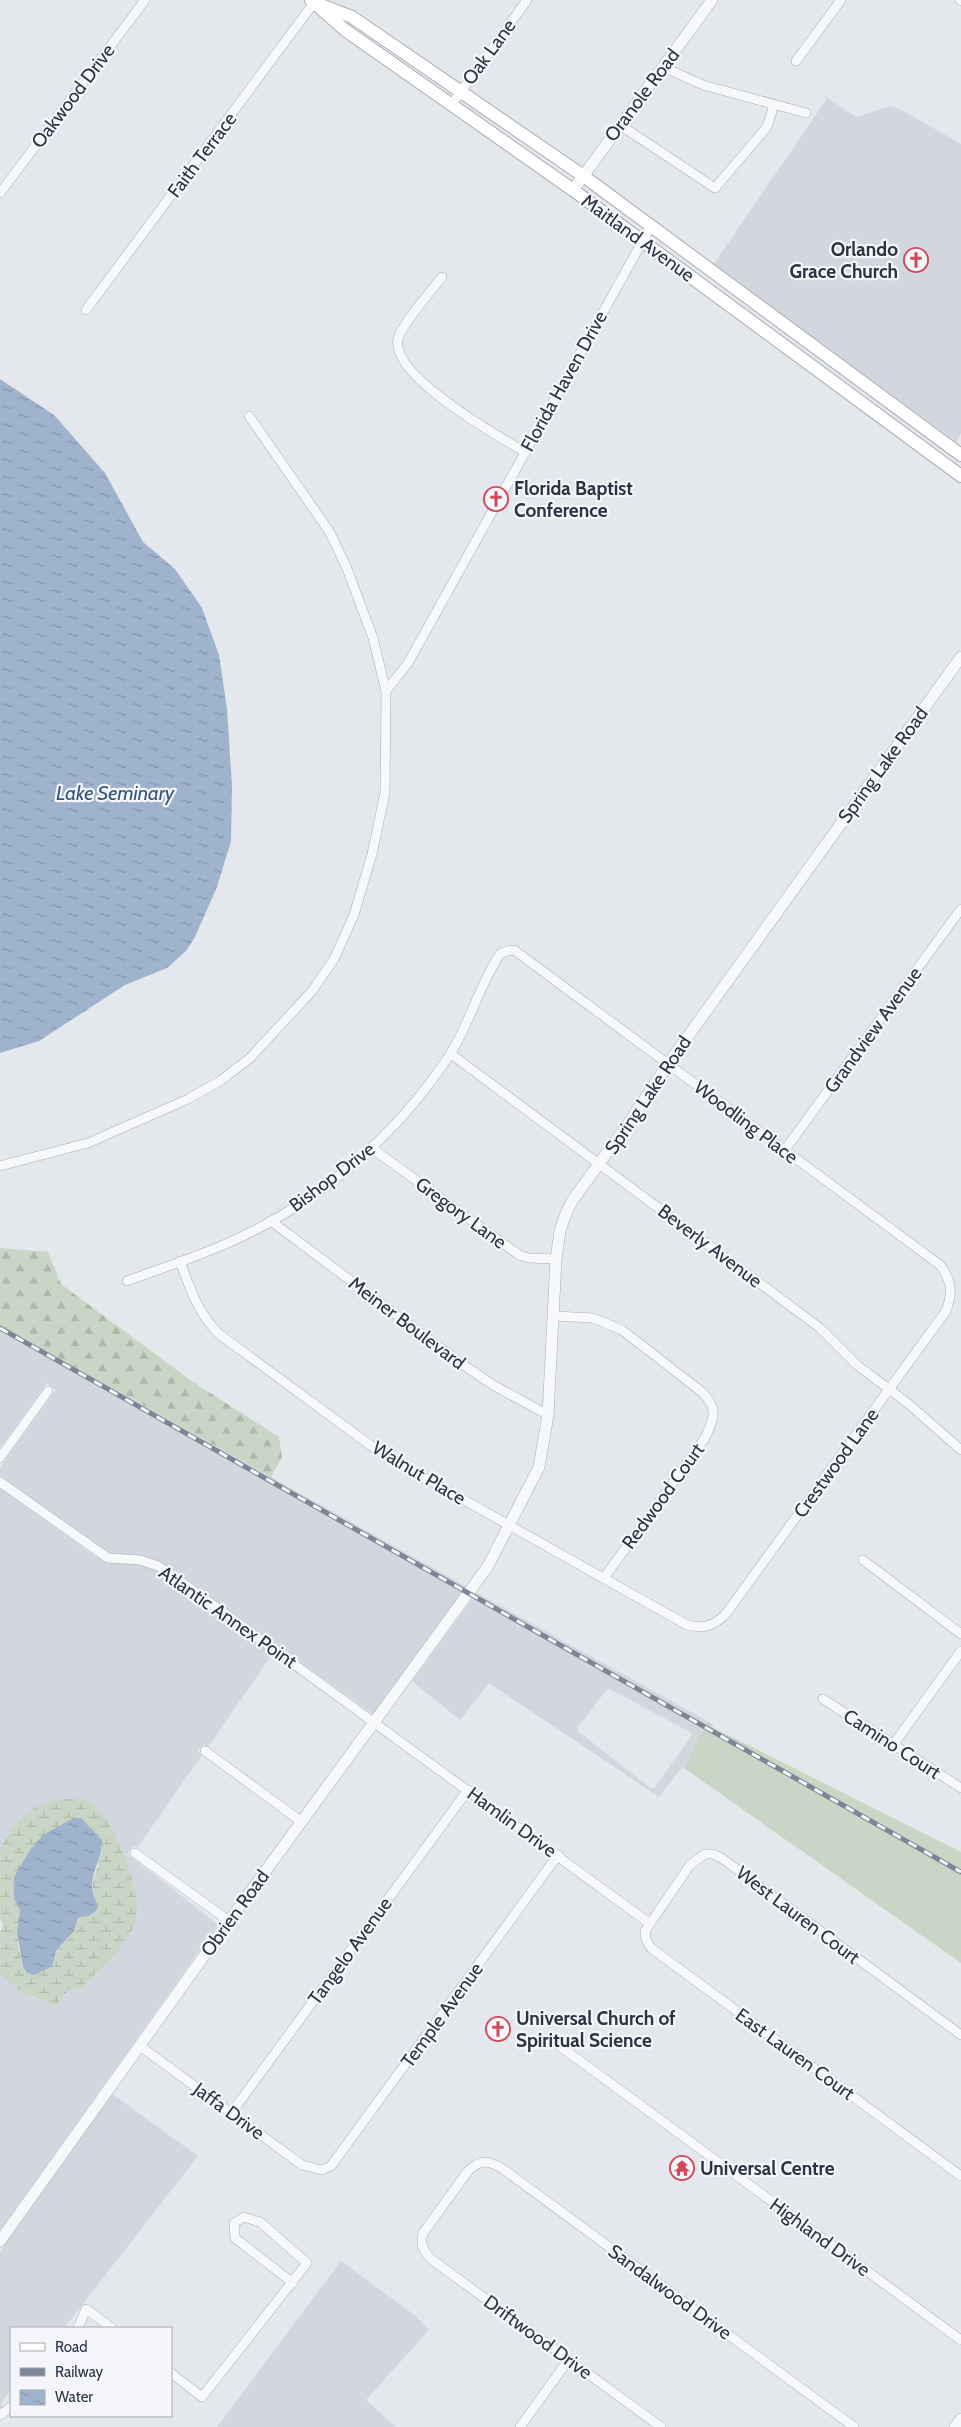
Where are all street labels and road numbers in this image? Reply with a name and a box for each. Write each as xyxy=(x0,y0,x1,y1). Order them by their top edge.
street label: Oak Lane xyxy=(458,15,521,89)
street label: Oakwood Drive xyxy=(26,39,120,152)
street label: Oranole Road xyxy=(600,44,684,146)
street label: Faith Terrace xyxy=(163,108,242,202)
street label: Maitland Avenue xyxy=(577,189,699,287)
street label: Florida Haven Drive xyxy=(516,306,612,455)
street label: Spring Lake Road xyxy=(833,702,933,828)
street label: Grandview Avenue xyxy=(820,962,927,1098)
street label: Spring Lake Road xyxy=(600,1031,696,1159)
street label: Woodling Place xyxy=(690,1075,803,1169)
street label: Bishop Drive xyxy=(285,1137,380,1217)
street label: Gregory Lane xyxy=(411,1172,511,1254)
street label: Beverly Avenue xyxy=(653,1199,767,1293)
street label: Meiner Boulevard xyxy=(344,1272,470,1374)
street label: Crestwood Lane xyxy=(789,1404,884,1522)
street label: Walnut Place xyxy=(368,1436,470,1510)
street label: Redwood Court xyxy=(617,1438,709,1553)
street label: Atlantic Annex Point xyxy=(155,1561,302,1673)
street label: Camino Court xyxy=(839,1704,945,1784)
street label: Hamlin Drive xyxy=(463,1782,561,1862)
street label: West Lauren Court xyxy=(732,1861,865,1969)
street label: Obrien Road xyxy=(196,1865,274,1961)
street label: Tangelo Avenue xyxy=(303,1893,397,2009)
street label: Temple Avenue xyxy=(396,1958,488,2072)
street label: East Lauren Court xyxy=(731,2003,859,2105)
street label: Jaffa Drive xyxy=(188,2077,269,2145)
street label: Highland Drive xyxy=(765,2193,875,2281)
street label: Sandalwood Drive xyxy=(604,2240,736,2345)
street label: Driftwood Drive xyxy=(479,2290,597,2384)

